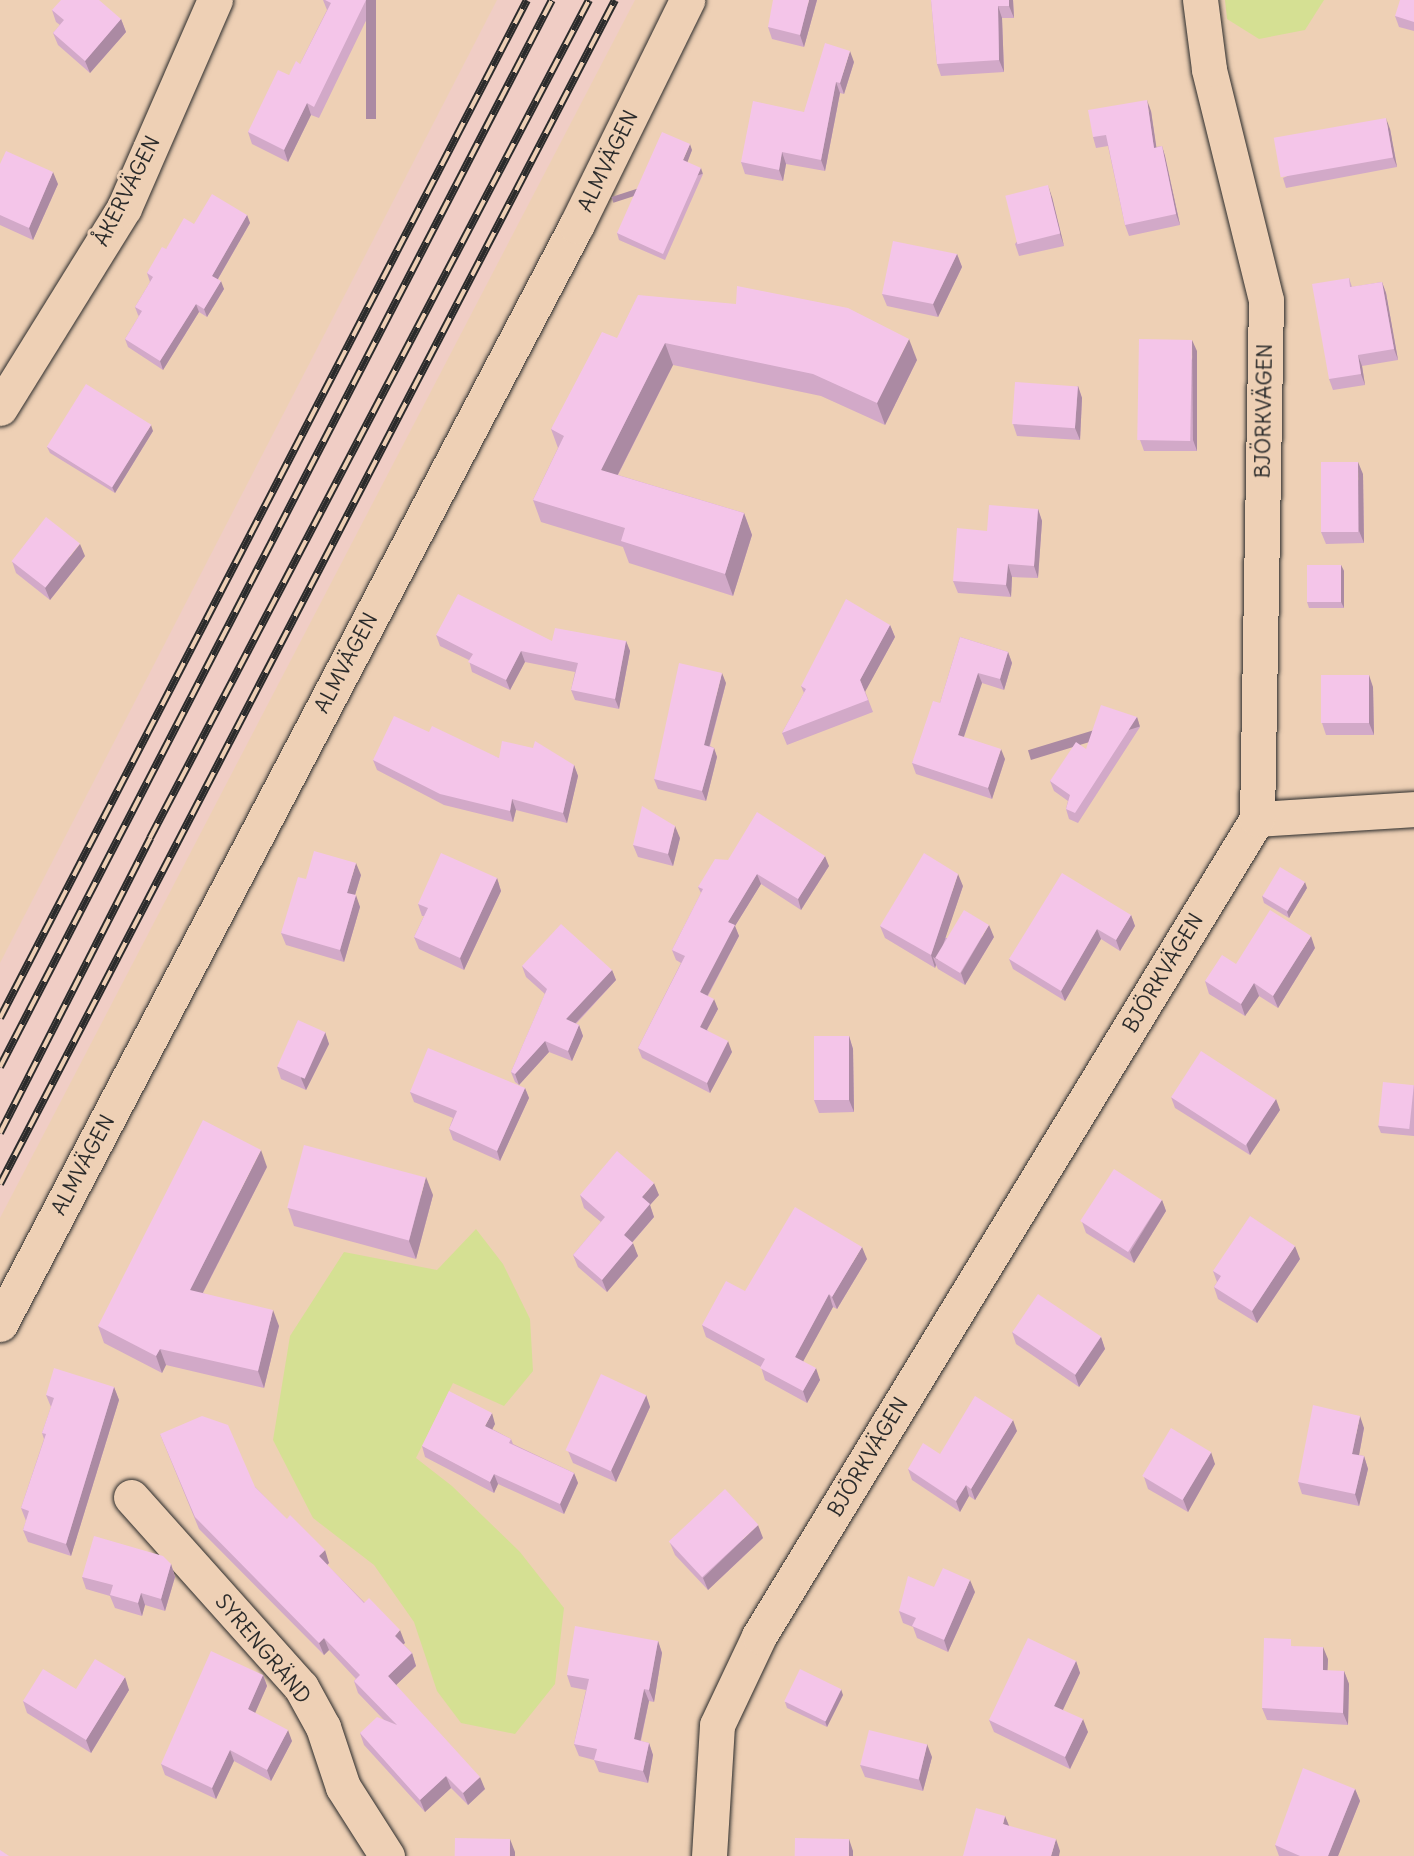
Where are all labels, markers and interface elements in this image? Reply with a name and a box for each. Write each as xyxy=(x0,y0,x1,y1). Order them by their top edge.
street label: ALMVÄGEN xyxy=(573,106,643,216)
street label: ÅKERVÄGEN xyxy=(89,132,165,250)
street label: BJÖRKVÄGEN xyxy=(1250,343,1278,479)
street label: ALMVÄGEN xyxy=(309,609,383,717)
street label: BJÖRKVÄGEN xyxy=(1117,909,1209,1037)
street label: ALMVÄGEN xyxy=(46,1111,120,1219)
street label: BJÖRKVÄGEN xyxy=(822,1393,914,1521)
street label: SYRENGRÄND xyxy=(210,1589,316,1709)

